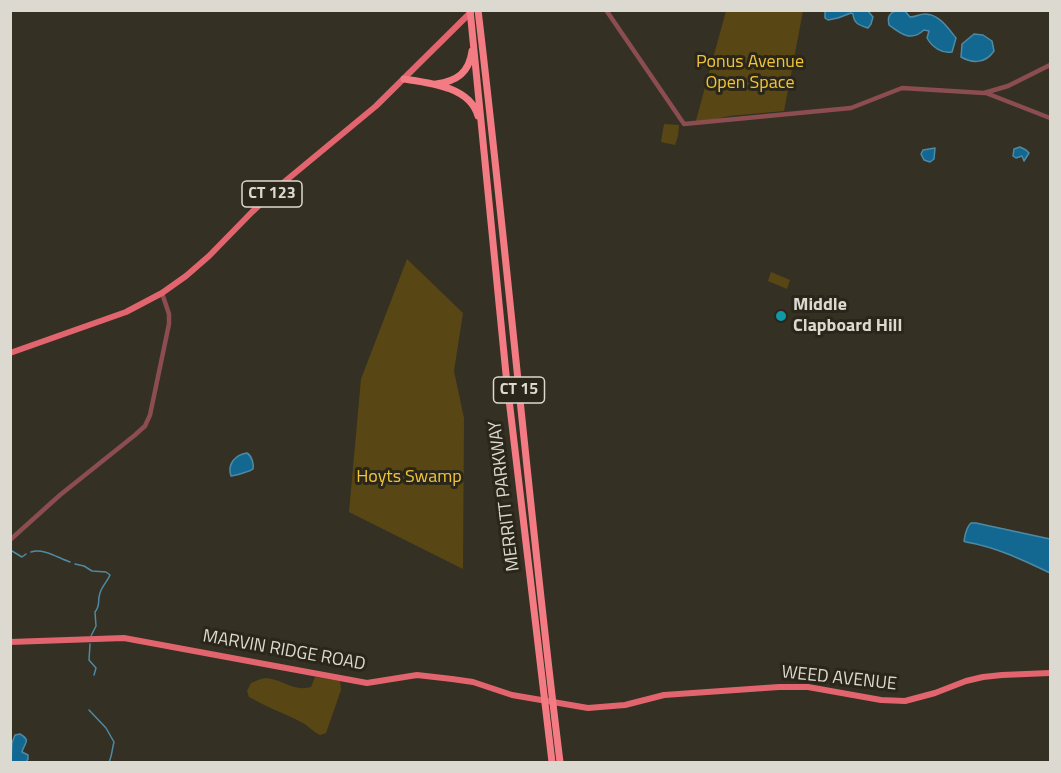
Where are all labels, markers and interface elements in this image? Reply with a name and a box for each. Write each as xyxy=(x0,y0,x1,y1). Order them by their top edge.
park label: Ponus Avenue Open Space xyxy=(696,52,804,94)
road number: CT 123 xyxy=(242,181,302,207)
place label: Middle Clapboard Hill xyxy=(793,295,902,338)
marker: Middle Clapboard Hill xyxy=(774,309,788,323)
road number: CT 15 xyxy=(494,377,544,403)
street label: MERRITT PARKWAY xyxy=(485,419,525,573)
park label: Hoyts Swamp xyxy=(356,467,462,489)
street label: MARVIN RIDGE ROAD xyxy=(201,626,367,676)
street label: WEED AVENUE xyxy=(780,662,898,696)

